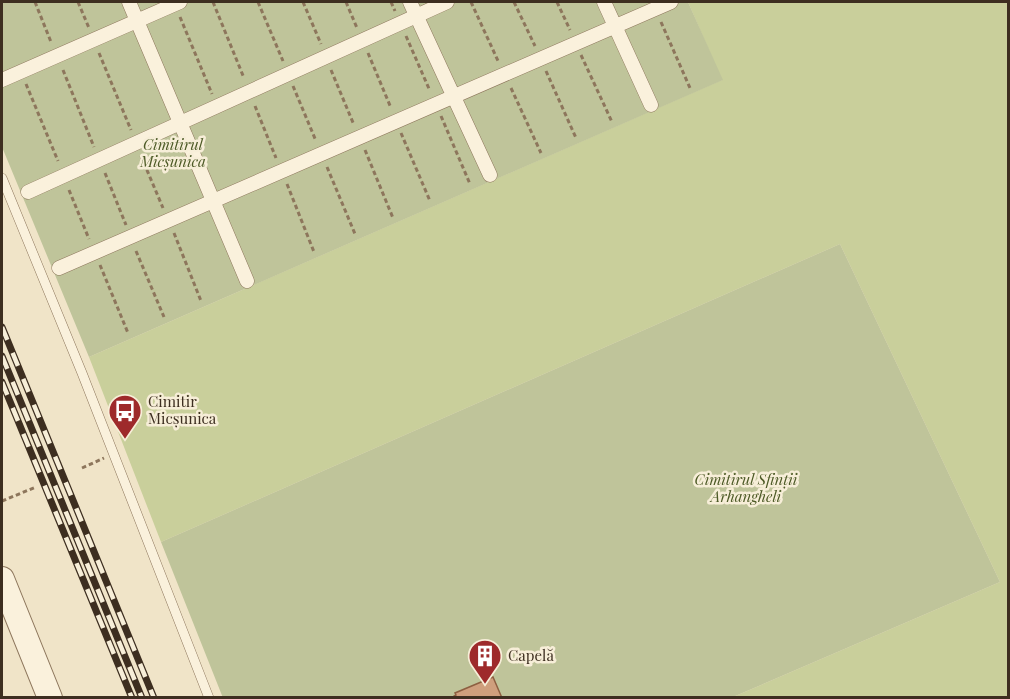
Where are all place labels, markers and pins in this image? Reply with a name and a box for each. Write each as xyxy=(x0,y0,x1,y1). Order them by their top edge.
place label: Cimitir Micșunica xyxy=(148,391,217,428)
bus stop icon: Cimitir Micșunica xyxy=(107,393,143,440)
building icon: Capelă xyxy=(467,638,503,685)
place label: Capelă xyxy=(508,645,554,665)

